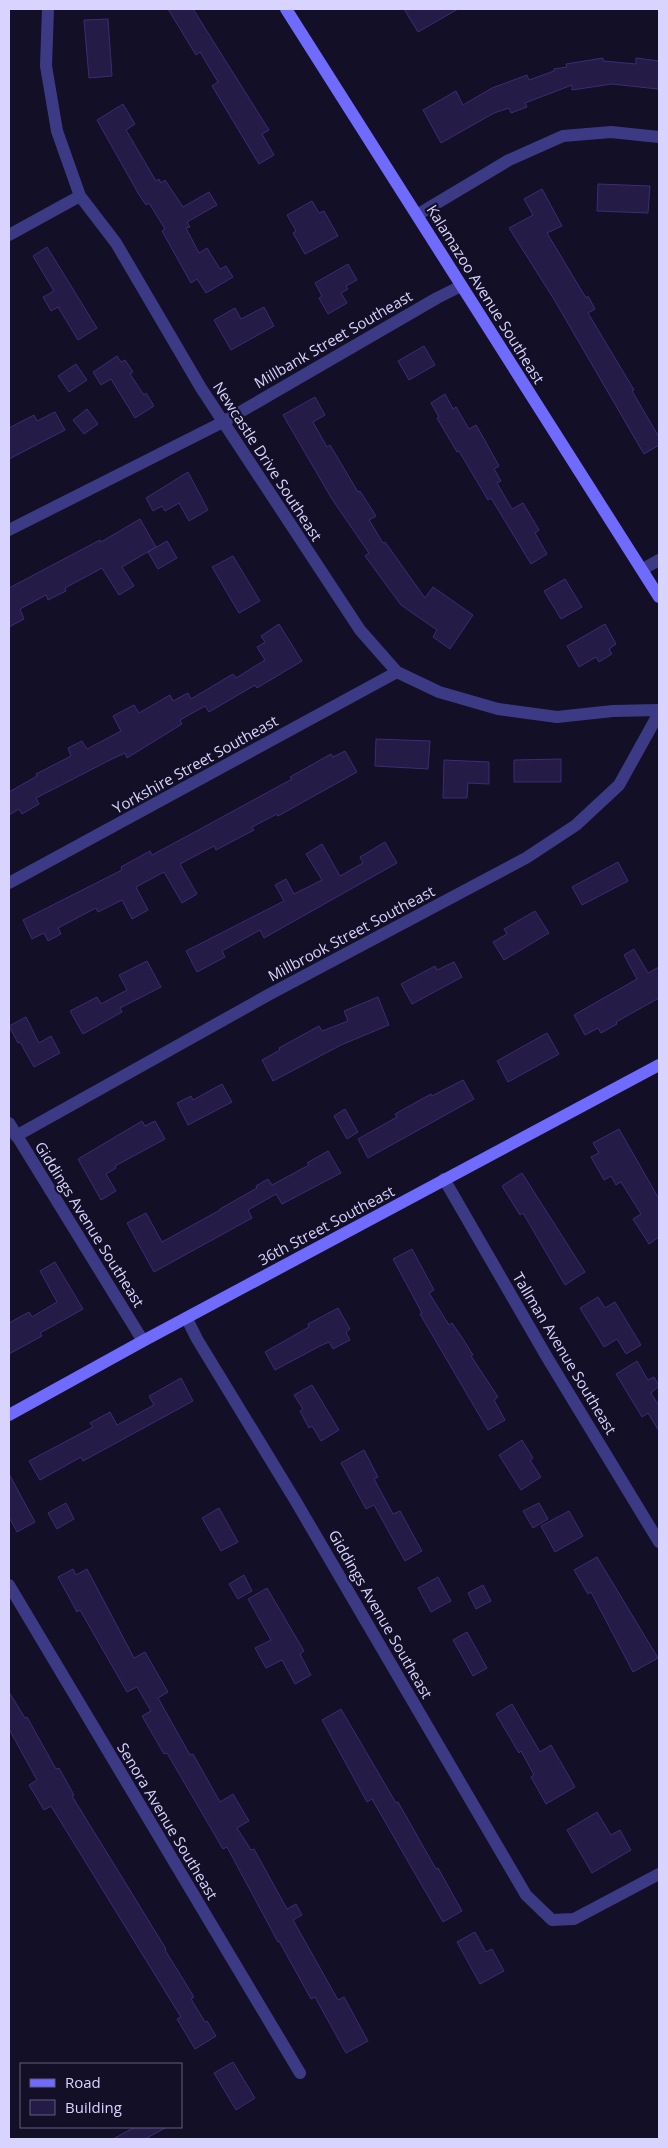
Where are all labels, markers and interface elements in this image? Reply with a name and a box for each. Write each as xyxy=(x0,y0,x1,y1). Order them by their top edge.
street label: Kalamazoo Avenue Southeast xyxy=(423,201,549,387)
street label: Millbank Street Southeast xyxy=(250,285,416,393)
street label: Newcastle Drive Southeast xyxy=(209,377,327,545)
street label: Yorkshire Street Southeast xyxy=(109,710,281,818)
street label: Millbrook Street Southeast xyxy=(264,881,438,985)
street label: Giddings Avenue Southeast xyxy=(31,1137,149,1311)
street label: 36th Street Southeast xyxy=(254,1181,398,1269)
street label: Tallman Avenue Southeast xyxy=(509,1268,621,1438)
street label: Giddings Avenue Southeast xyxy=(324,1526,438,1702)
street label: Senora Avenue Southeast xyxy=(113,1739,223,1903)
legend xyxy=(20,2063,182,2128)
text: Road xyxy=(65,2072,101,2092)
text: Building xyxy=(65,2097,122,2117)

